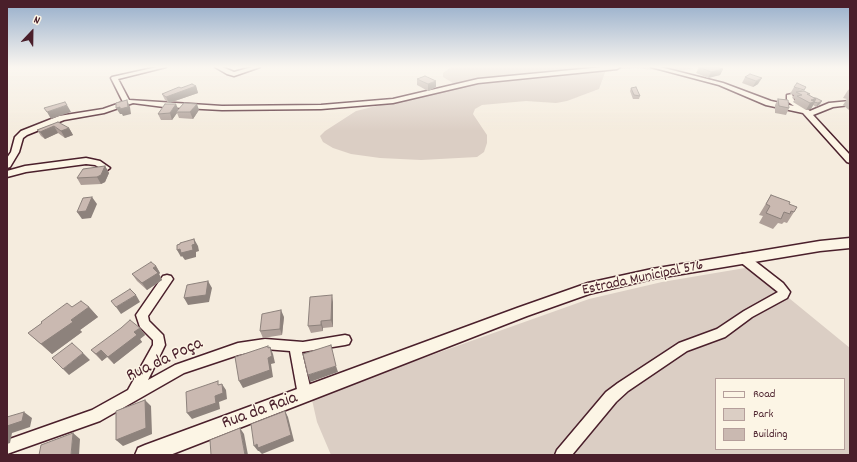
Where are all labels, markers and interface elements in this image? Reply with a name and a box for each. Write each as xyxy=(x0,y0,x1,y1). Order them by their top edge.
north arrow xyxy=(12,12,52,52)
text: N xyxy=(31,12,42,29)
street label: Estrada Municipal 576 xyxy=(581,257,705,301)
street label: Rua da Poça xyxy=(123,334,207,388)
legend xyxy=(715,378,845,450)
text: Road xyxy=(753,386,775,403)
street label: Rua da Raia xyxy=(219,388,301,436)
text: Park xyxy=(753,406,773,423)
text: Building xyxy=(753,426,788,443)

